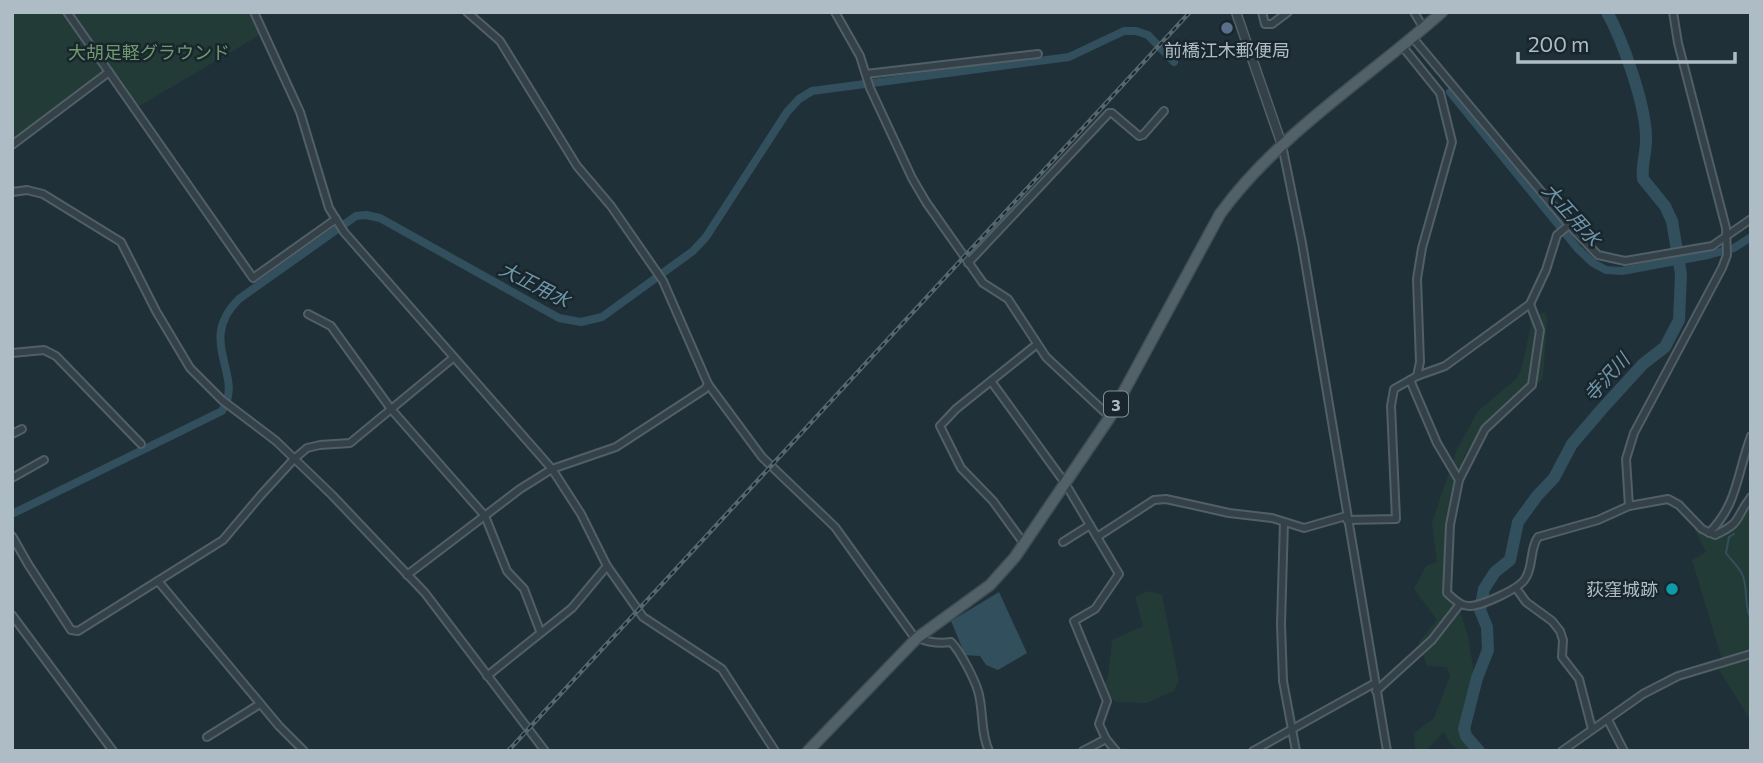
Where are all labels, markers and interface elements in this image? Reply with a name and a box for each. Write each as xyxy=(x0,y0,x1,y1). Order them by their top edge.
marker: 前橋江木郵便局 xyxy=(1219,20,1235,36)
scale bar xyxy=(1518,21,1735,65)
text: 200 m xyxy=(1528,31,1589,56)
place label: 前橋江木郵便局 xyxy=(1164,39,1290,61)
park label: 大胡足軽グラウンド xyxy=(68,41,230,63)
water label: 大正用水 xyxy=(1538,178,1607,251)
water label: 大正用水 xyxy=(496,256,576,312)
water label: 寺沢川 xyxy=(1578,347,1635,406)
road number: 3 xyxy=(1104,392,1128,416)
place label: 荻窪城跡 xyxy=(1586,578,1658,600)
marker: 荻窪城跡 xyxy=(1664,581,1680,597)

